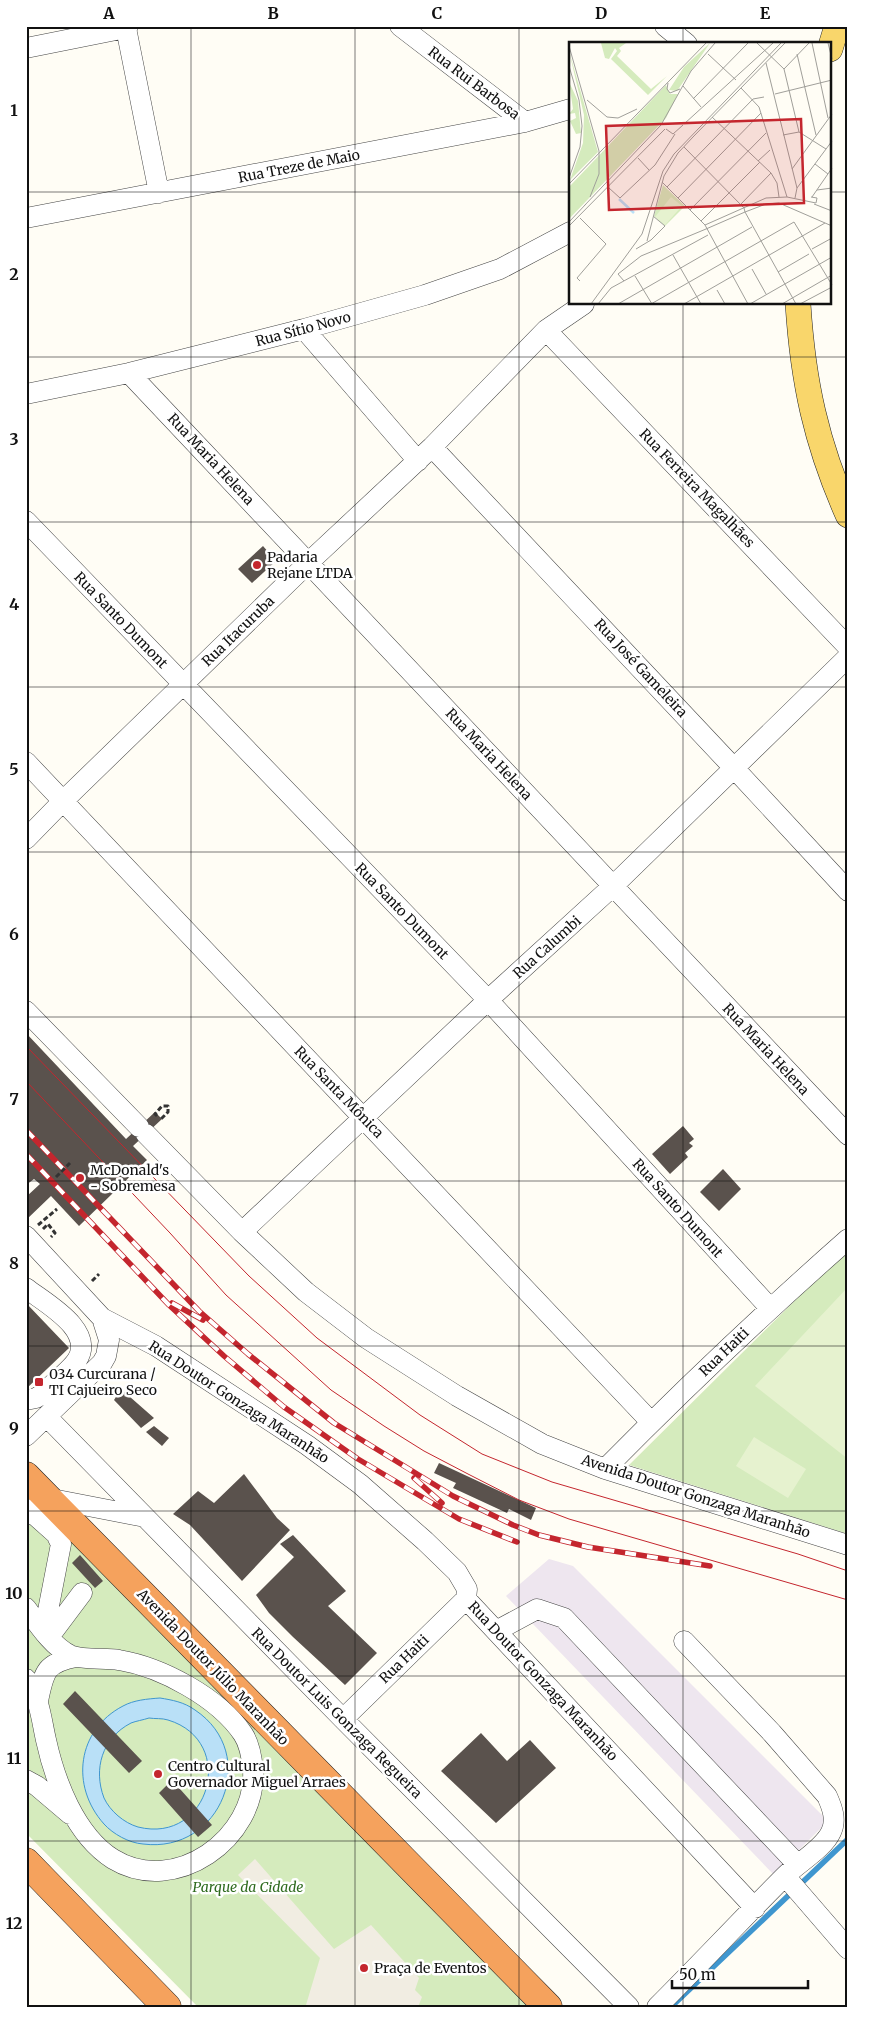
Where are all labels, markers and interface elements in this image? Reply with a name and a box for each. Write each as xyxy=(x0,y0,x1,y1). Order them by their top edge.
text: A xyxy=(102,3,115,23)
text: B xyxy=(267,3,279,23)
text: C xyxy=(432,3,442,23)
text: D xyxy=(595,3,607,23)
text: E xyxy=(760,3,771,23)
inset map xyxy=(569,42,832,305)
street label: Rua Rui Barbosa xyxy=(425,43,524,124)
text: 1 xyxy=(10,100,18,120)
street label: Rua Treze de Maio xyxy=(237,145,361,187)
text: 2 xyxy=(9,264,19,284)
street label: Rua Sítio Novo xyxy=(253,308,353,350)
street label: Rua Maria Helena xyxy=(164,409,258,509)
street label: Rua Ferreira Magalhães xyxy=(636,425,759,551)
text: 3 xyxy=(9,429,19,449)
place label: Padaria Rejane LTDA xyxy=(267,548,353,582)
marker: Padaria Rejane LTDA xyxy=(251,559,263,571)
street label: Rua Santo Dumont xyxy=(70,568,172,672)
street label: Rua Itacuruba xyxy=(198,592,278,670)
text: 4 xyxy=(9,594,19,614)
street label: Rua José Gameleira xyxy=(591,615,692,721)
street label: Rua Maria Helena xyxy=(442,704,536,804)
text: 5 xyxy=(9,759,19,779)
street label: Rua Santo Dumont xyxy=(351,859,453,963)
street label: Rua Calumbi xyxy=(509,911,585,982)
text: 6 xyxy=(9,924,19,944)
street label: Rua Maria Helena xyxy=(719,999,813,1099)
street label: Rua Santa Mônica xyxy=(291,1042,388,1142)
text: 7 xyxy=(9,1089,19,1109)
street label: Rua Santo Dumont xyxy=(629,1155,727,1262)
place label: McDonald's - Sobremesa xyxy=(90,1161,176,1195)
marker: McDonald's - Sobremesa xyxy=(74,1172,86,1184)
text: 8 xyxy=(9,1253,19,1273)
street label: Rua Haiti xyxy=(695,1324,753,1380)
street label: Rua Doutor Gonzaga Maranhão xyxy=(145,1337,333,1467)
place label: 034 Curcurana / TI Cajueiro Seco xyxy=(49,1365,157,1399)
marker: 034 Curcurana / TI Cajueiro Seco xyxy=(33,1376,45,1388)
text: 9 xyxy=(9,1418,19,1438)
street label: Avenida Doutor Gonzaga Maranhão xyxy=(578,1450,813,1542)
text: 10 xyxy=(5,1583,23,1603)
street label: Avenida Doutor Júlio Maranhão xyxy=(133,1584,293,1749)
street label: Rua Doutor Gonzaga Maranhão xyxy=(464,1598,622,1764)
street label: Rua Doutor Luis Gonzaga Regueira xyxy=(248,1624,426,1802)
street label: Rua Haiti xyxy=(375,1631,433,1687)
text: 11 xyxy=(7,1748,22,1768)
place label: Centro Cultural Governador Miguel Arraes xyxy=(168,1757,346,1791)
marker: Centro Cultural Governador Miguel Arraes xyxy=(152,1768,164,1780)
park label: Parque da Cidade xyxy=(192,1878,304,1896)
text: 12 xyxy=(6,1913,22,1933)
scale bar xyxy=(672,1958,808,1990)
place label: Praça de Eventos xyxy=(374,1959,487,1977)
marker: Praça de Eventos xyxy=(358,1962,370,1974)
text: 50 m xyxy=(679,1965,716,1984)

